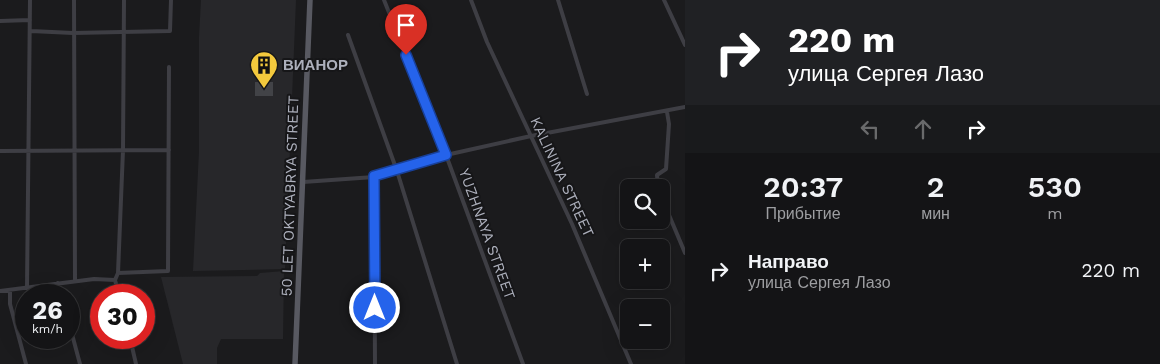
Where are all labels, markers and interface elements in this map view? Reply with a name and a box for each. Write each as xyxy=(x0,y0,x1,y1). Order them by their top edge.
pin xyxy=(385,4,427,55)
icon: arrive xyxy=(392,11,420,39)
text: 220 m xyxy=(788,19,895,61)
icon: right xyxy=(705,20,770,85)
building icon: ВИАНОР xyxy=(249,50,279,89)
place label: ВИАНОР xyxy=(283,56,348,74)
text: улица Сергея Лазо xyxy=(788,61,984,86)
street label: 50 LET OKTYABRYA STREET xyxy=(277,95,303,297)
street label: KALININA STREET xyxy=(526,114,598,240)
icon: left xyxy=(856,115,884,143)
icon: ahead xyxy=(909,115,937,143)
icon: right xyxy=(962,115,990,143)
street label: YUZHNAYA STREET xyxy=(455,166,519,302)
text: 20:37 xyxy=(763,169,843,204)
text: 2 xyxy=(927,169,944,204)
text: 530 xyxy=(1028,169,1082,204)
map controls xyxy=(620,179,670,349)
button: search xyxy=(620,179,670,229)
text: Прибытие xyxy=(765,204,841,223)
text: мин xyxy=(921,204,950,223)
text: m xyxy=(1047,204,1063,223)
button: + xyxy=(620,239,670,289)
text: Направо xyxy=(748,250,829,273)
icon: right xyxy=(705,257,733,285)
text: 220 m xyxy=(1081,259,1140,282)
text: улица Сергея Лазо xyxy=(748,273,891,292)
position arrow xyxy=(348,281,400,333)
speed limit sign: 30 xyxy=(90,284,155,349)
text: 26 xyxy=(32,296,63,325)
button: − xyxy=(620,299,670,349)
text: km/h xyxy=(32,322,63,336)

